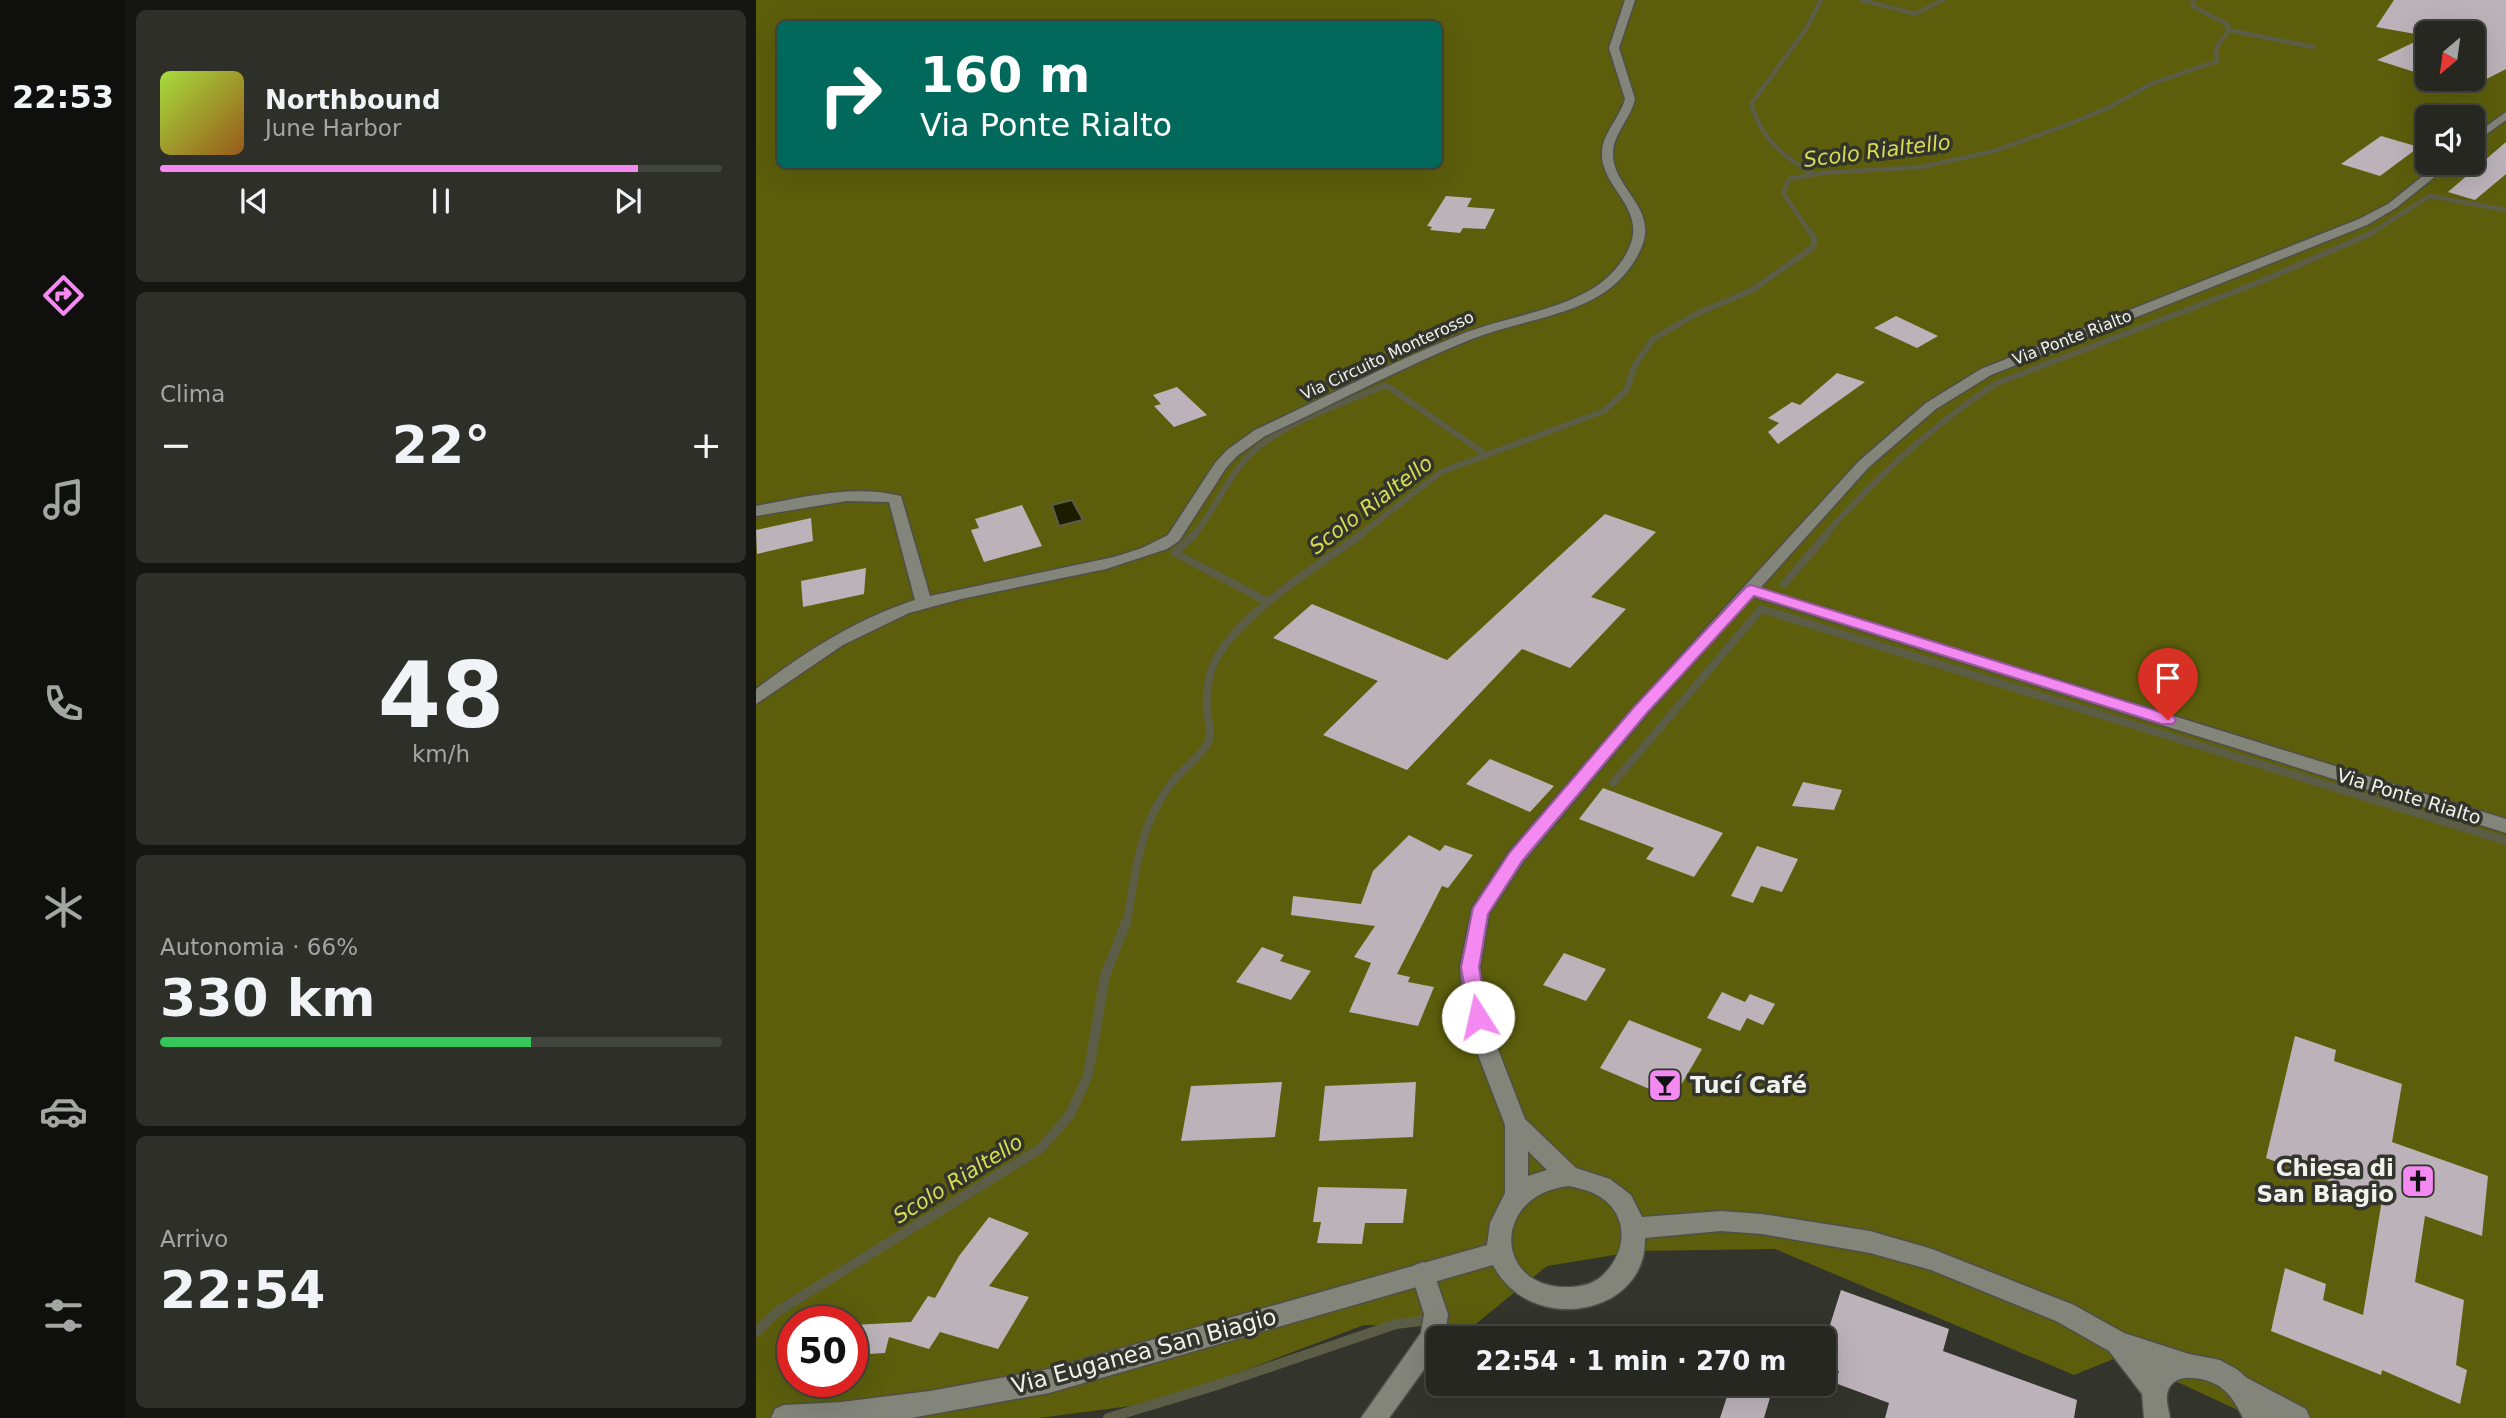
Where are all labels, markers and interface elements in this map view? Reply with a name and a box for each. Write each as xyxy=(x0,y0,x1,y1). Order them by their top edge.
north arrow xyxy=(2415,21,2485,91)
map controls xyxy=(2415,21,2485,175)
text: 160 m xyxy=(920,47,1090,104)
icon: right xyxy=(805,49,896,140)
text: 22:53 xyxy=(12,78,114,116)
text: Northbound xyxy=(265,85,441,115)
button: sound xyxy=(2415,105,2485,175)
text: Via Ponte Rialto xyxy=(920,106,1172,144)
text: June Harbor xyxy=(265,115,401,141)
water label: Scolo Rialtello xyxy=(1802,130,1952,172)
icon: previous xyxy=(235,182,273,220)
icon: pause xyxy=(422,182,460,220)
icon: next xyxy=(609,182,647,220)
icon: directions xyxy=(39,271,88,320)
street label: Via Ponte Rialto xyxy=(2010,306,2134,369)
street label: Via Circuito Monterosso xyxy=(1298,307,1477,404)
text: Clima xyxy=(160,381,225,407)
text: 22° xyxy=(392,415,490,475)
text: − xyxy=(160,423,192,467)
text: + xyxy=(690,423,722,467)
water label: Scolo Rialtello xyxy=(1305,451,1437,559)
icon: music xyxy=(39,475,88,524)
text: 48 xyxy=(378,643,504,748)
pin xyxy=(2138,648,2198,720)
icon: arrive xyxy=(2149,659,2187,697)
icon: phone xyxy=(39,679,88,728)
text: km/h xyxy=(412,741,470,767)
street label: Via Ponte Rialto xyxy=(2334,764,2484,828)
icon: climate xyxy=(39,883,88,932)
text: Autonomia · 66% xyxy=(160,934,358,960)
text: 330 km xyxy=(160,968,375,1028)
position arrow xyxy=(1441,980,1515,1054)
bar icon: Tucí Café xyxy=(1646,1066,1684,1104)
place label: Tucí Café xyxy=(1690,1072,1807,1098)
icon: car xyxy=(39,1087,88,1136)
water label: Scolo Rialtello xyxy=(889,1130,1027,1228)
place label: Chiesa di San Biagio xyxy=(2256,1155,2394,1207)
church icon: Chiesa di San Biagio xyxy=(2399,1162,2437,1200)
text: Arrivo xyxy=(160,1226,228,1252)
text: 22:54 xyxy=(160,1260,326,1320)
icon: filters xyxy=(39,1291,88,1340)
street label: Via Euganea San Biagio xyxy=(1009,1303,1279,1399)
speed limit sign: 50 xyxy=(777,1306,868,1397)
text: 22:54 · 1 min · 270 m xyxy=(1476,1346,1786,1376)

